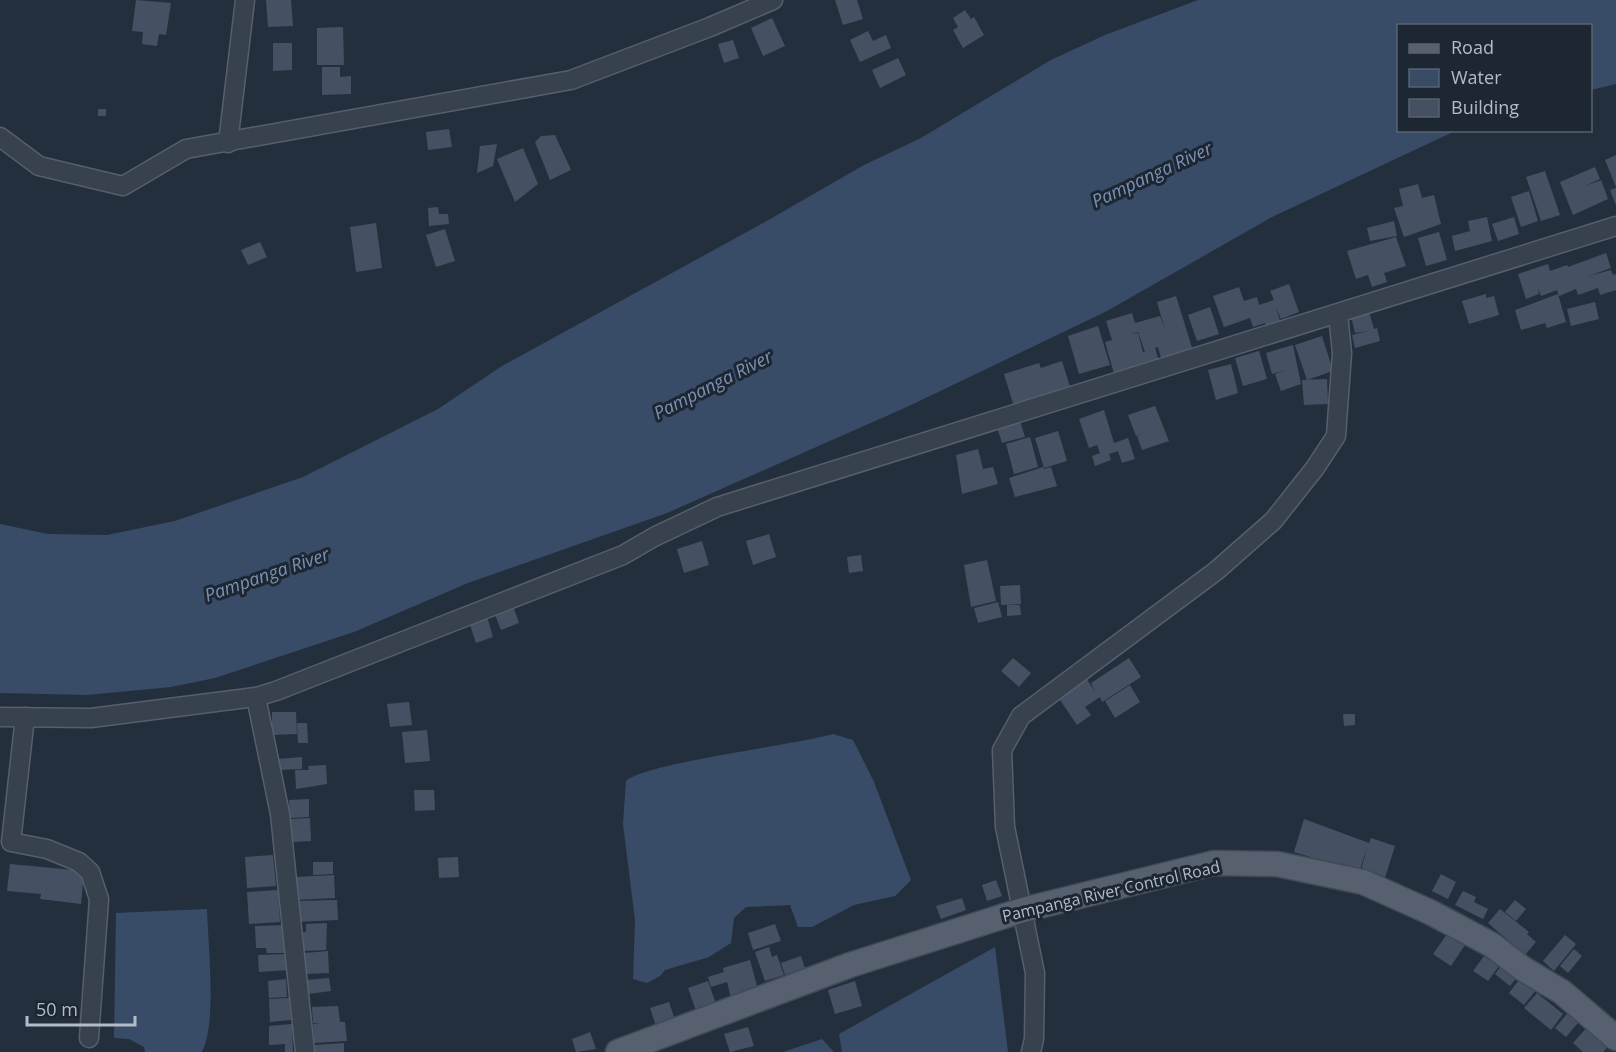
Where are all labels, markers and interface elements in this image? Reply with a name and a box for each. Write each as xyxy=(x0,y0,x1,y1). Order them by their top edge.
legend xyxy=(1397,24,1592,132)
text: Road xyxy=(1451,35,1494,59)
text: Water xyxy=(1451,65,1502,89)
text: Building xyxy=(1451,95,1519,119)
water label: Pampanga River xyxy=(1087,135,1217,213)
water label: Pampanga River xyxy=(649,343,777,424)
water label: Pampanga River xyxy=(201,541,333,607)
street label: Pampanga River Control Road xyxy=(1000,855,1222,927)
scale bar xyxy=(27,989,135,1027)
text: 50 m xyxy=(36,997,78,1021)

